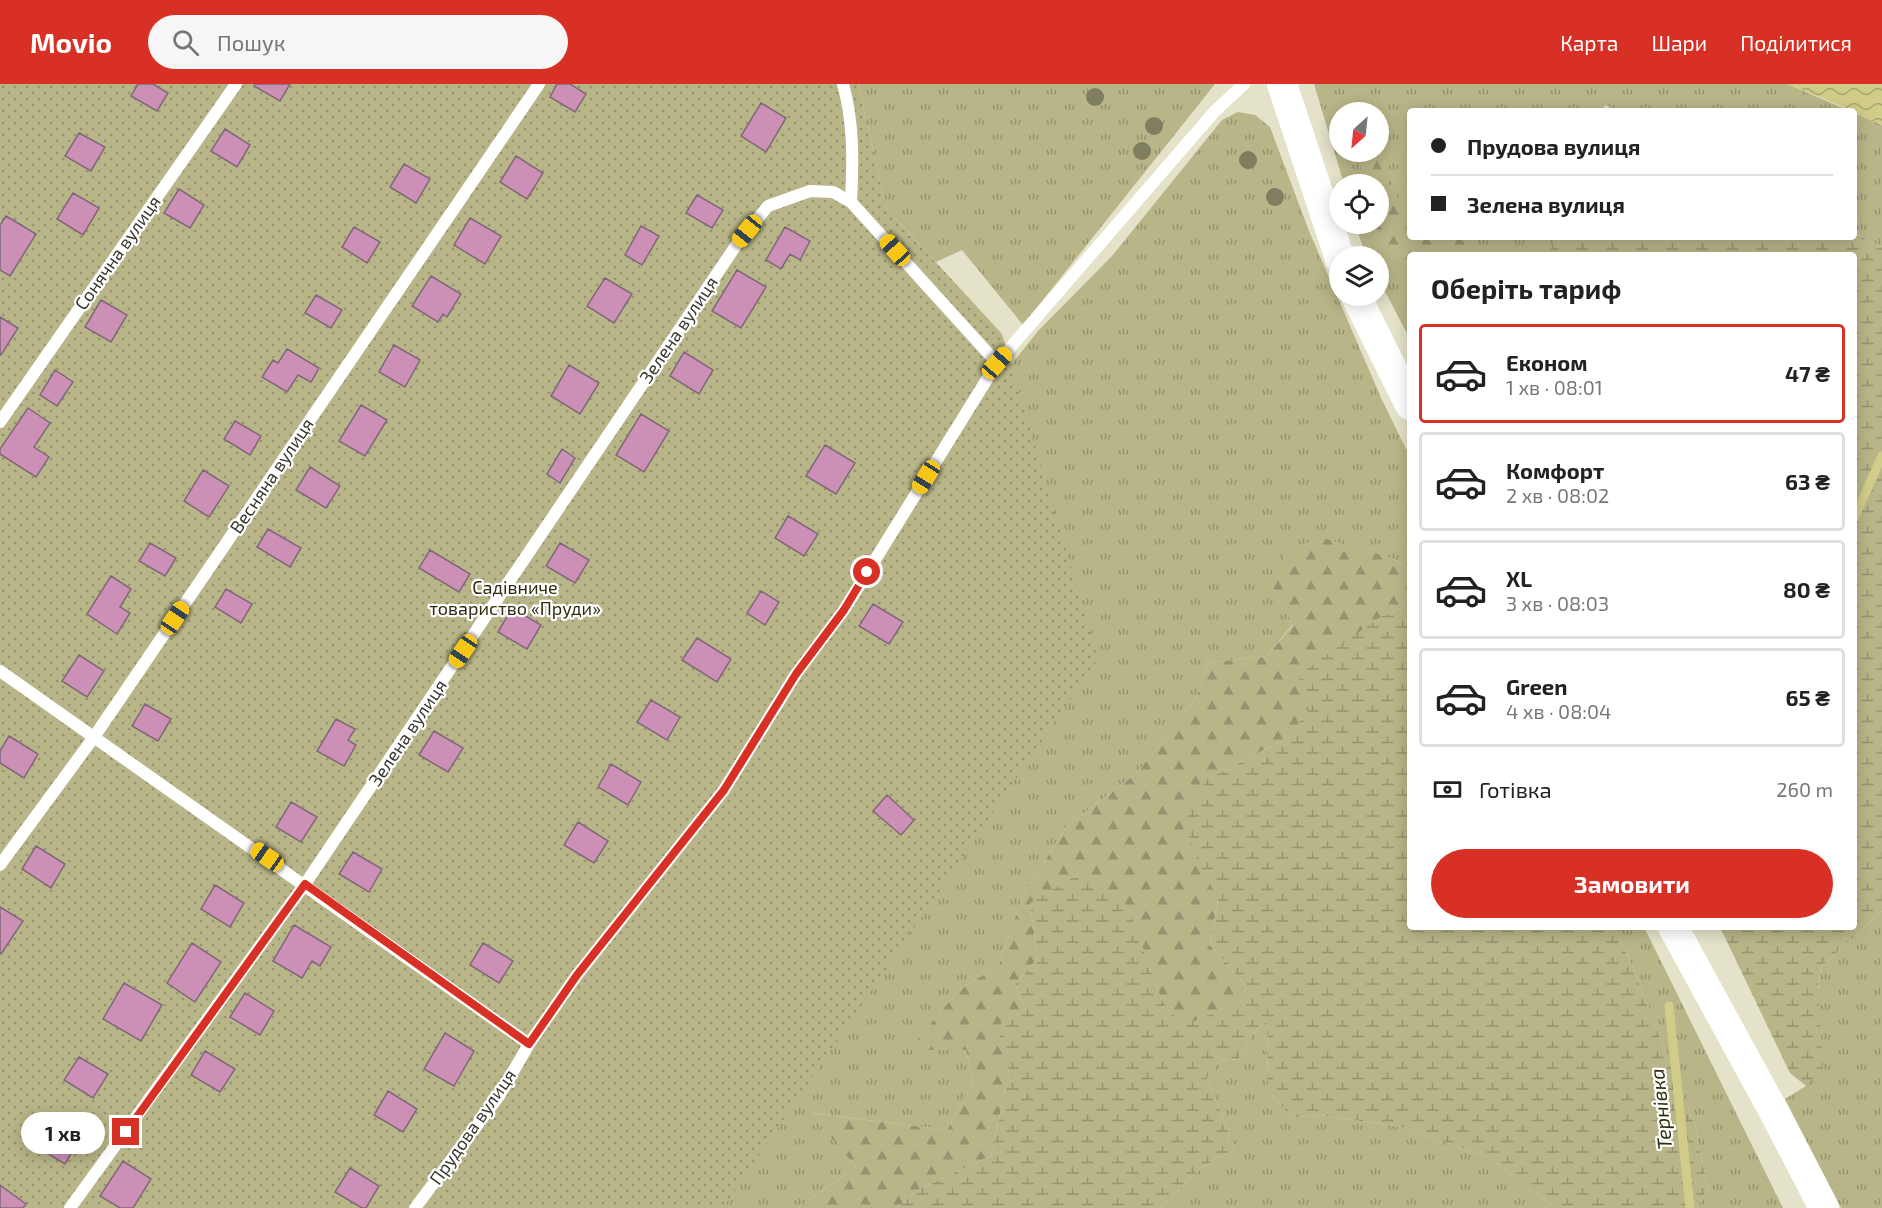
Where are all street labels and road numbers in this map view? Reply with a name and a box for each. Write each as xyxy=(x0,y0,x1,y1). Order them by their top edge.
street label: Сонячна вулиця xyxy=(70,191,165,314)
street label: Зелена вулиця xyxy=(634,272,722,387)
street label: Весняна вулиця xyxy=(224,414,318,537)
street label: Зелена вулиця xyxy=(363,675,451,790)
street label: Прудова вулиця xyxy=(424,1064,520,1188)

